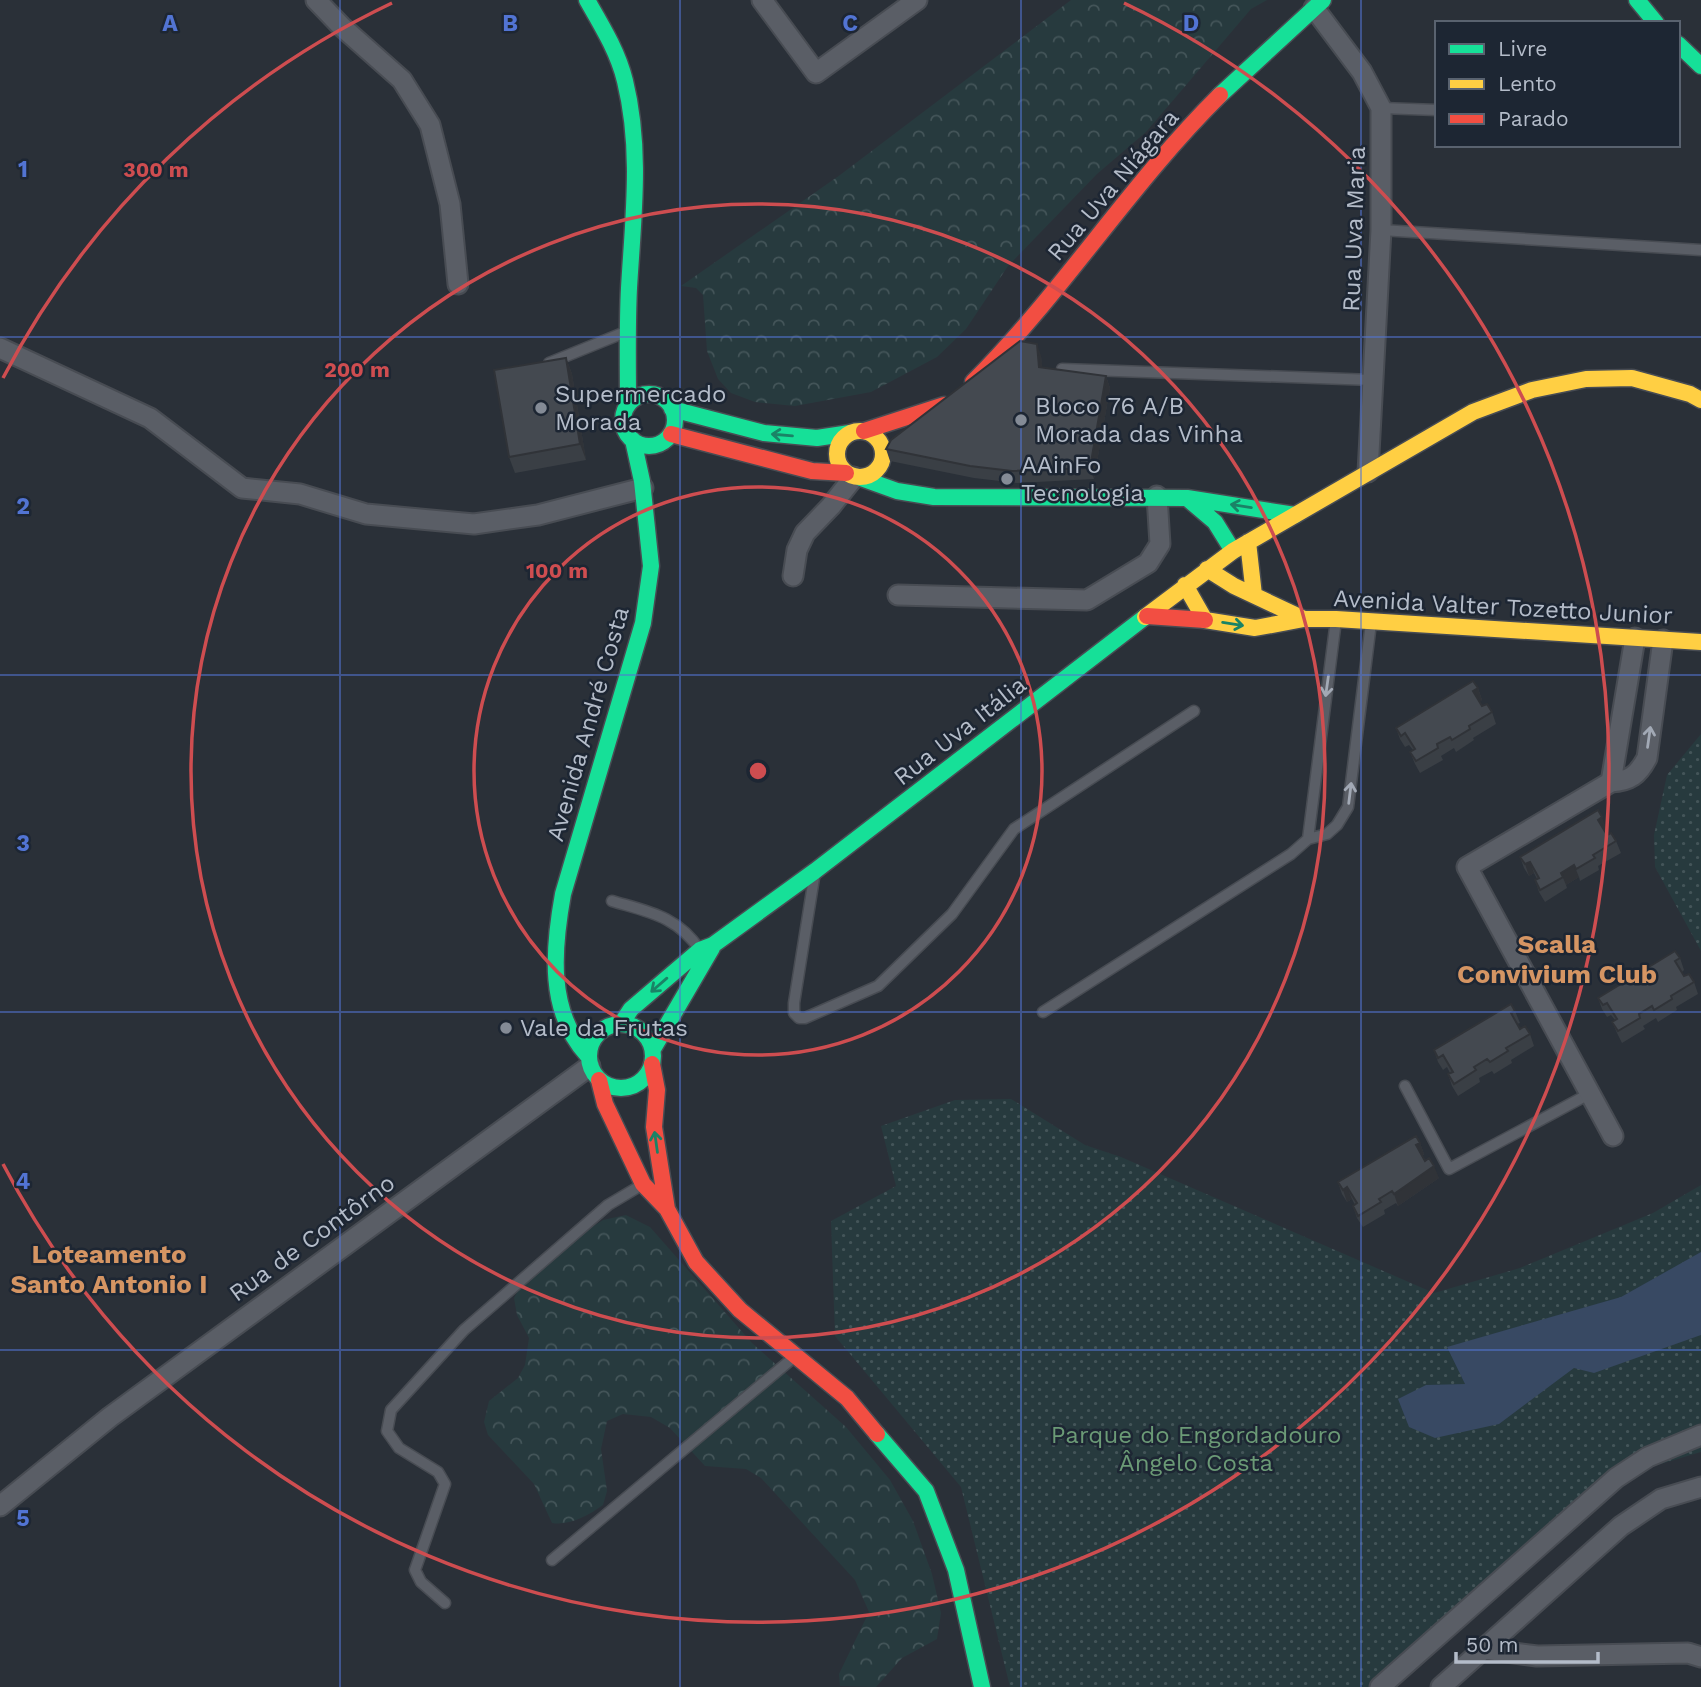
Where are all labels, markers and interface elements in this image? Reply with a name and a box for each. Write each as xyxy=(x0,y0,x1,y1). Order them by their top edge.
text: A xyxy=(162,10,178,37)
text: B xyxy=(502,10,518,37)
text: C xyxy=(842,10,858,37)
text: D xyxy=(1183,10,1199,37)
legend xyxy=(1435,21,1680,147)
text: Livre xyxy=(1498,36,1547,61)
text: Lento xyxy=(1498,71,1557,96)
street label: Rua Uva Niágara xyxy=(1042,104,1184,266)
text: Parado xyxy=(1498,106,1569,131)
street label: Rua Uva Maria xyxy=(1337,146,1371,312)
text: 1 xyxy=(18,156,28,183)
text: 300 m xyxy=(123,157,189,182)
text: 200 m xyxy=(324,357,390,382)
place label: Supermercado Morada xyxy=(555,380,726,436)
place label: Bloco 76 A/B Morada das Vinha xyxy=(1035,392,1243,448)
marker: Supermercado Morada xyxy=(533,400,549,416)
marker: Bloco 76 A/B Morada das Vinha xyxy=(1013,412,1029,428)
one-way arrow xyxy=(771,428,794,441)
place label: AAinFo Tecnologia xyxy=(1021,451,1144,507)
marker: AAinFo Tecnologia xyxy=(999,471,1015,487)
text: 2 xyxy=(16,493,30,520)
one-way arrow xyxy=(1230,499,1253,512)
text: 100 m xyxy=(526,558,588,583)
street label: Avenida Valter Tozetto Junior xyxy=(1333,584,1674,630)
street label: Avenida André Costa xyxy=(541,604,635,844)
one-way arrow xyxy=(1221,618,1244,631)
street label: Rua Uva Itália xyxy=(888,671,1032,791)
one-way arrow xyxy=(1320,675,1333,697)
one-way arrow xyxy=(1643,726,1656,749)
centre of rings xyxy=(746,759,770,783)
one-way arrow xyxy=(1343,782,1356,804)
text: 3 xyxy=(16,830,30,857)
district label: Scalla Convivium Club xyxy=(1457,929,1657,989)
one-way arrow xyxy=(650,977,668,993)
place label: Vale da Frutas xyxy=(520,1014,688,1042)
marker: Vale da Frutas xyxy=(498,1020,514,1036)
one-way arrow xyxy=(650,1131,663,1154)
text: 4 xyxy=(16,1168,31,1195)
street label: Rua de Contôrno xyxy=(224,1169,400,1307)
district label: Loteamento Santo Antonio I xyxy=(10,1239,208,1299)
park label: Parque do Engordadouro Ângelo Costa xyxy=(1051,1421,1341,1477)
text: 5 xyxy=(16,1505,30,1532)
scale bar xyxy=(1456,1620,1598,1664)
text: 50 m xyxy=(1466,1632,1518,1657)

